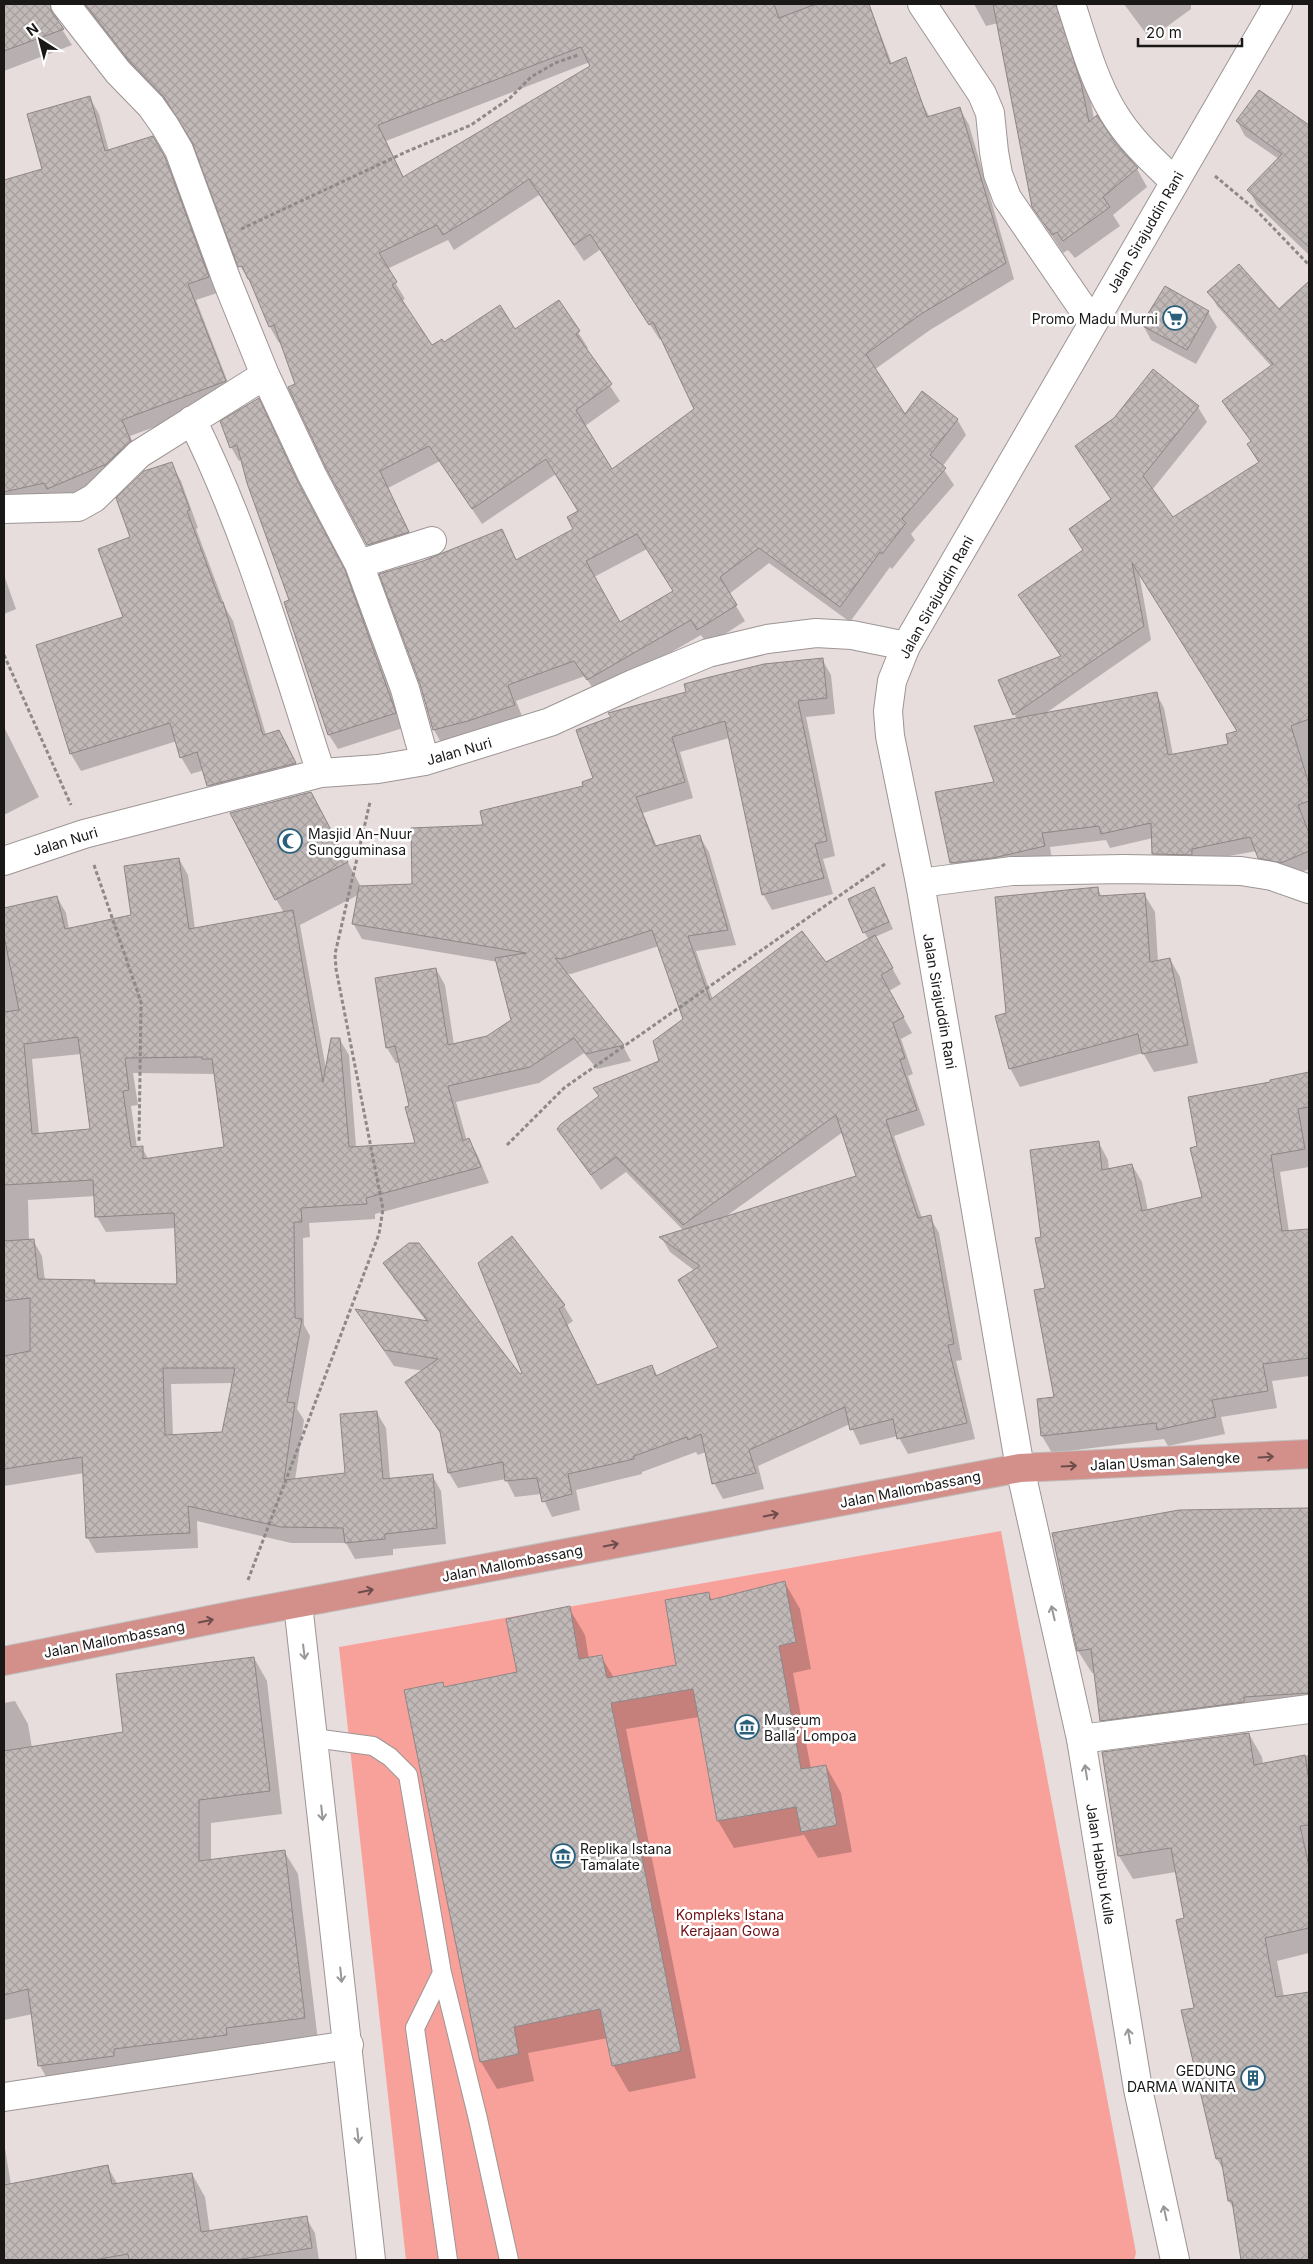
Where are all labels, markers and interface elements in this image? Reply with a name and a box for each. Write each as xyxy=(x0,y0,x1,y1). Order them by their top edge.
north arrow xyxy=(15,15,65,65)
scale bar xyxy=(1138,15,1242,47)
text: N xyxy=(23,19,41,39)
text: 20 m xyxy=(1146,23,1182,42)
street label: Jalan Sirajuddin Rani xyxy=(1103,168,1187,296)
supermarket icon: Promo Madu Murni xyxy=(1162,305,1188,331)
place label: Promo Madu Murni xyxy=(1032,310,1158,327)
street label: Jalan Sirajuddin Rani xyxy=(895,533,977,661)
street label: Jalan Nuri xyxy=(424,734,494,768)
street label: Jalan Nuri xyxy=(30,823,100,859)
place label: Masjid An-Nuur Sungguminasa xyxy=(308,825,412,858)
mosque icon: Masjid An-Nuur Sungguminasa xyxy=(277,828,303,854)
street label: Jalan Sirajuddin Rani xyxy=(920,932,960,1070)
street label: Jalan Usman Salengke xyxy=(1090,1449,1240,1473)
one-way arrow xyxy=(1258,1452,1274,1461)
one-way arrow xyxy=(1061,1462,1077,1471)
street label: Jalan Mallombassang xyxy=(838,1467,982,1511)
one-way arrow xyxy=(763,1509,779,1519)
one-way arrow xyxy=(603,1539,619,1549)
street label: Jalan Mallombassang xyxy=(440,1541,584,1585)
one-way arrow xyxy=(357,1585,373,1595)
one-way arrow xyxy=(1048,1606,1057,1622)
one-way arrow xyxy=(198,1616,214,1625)
street label: Jalan Mallombassang xyxy=(42,1617,186,1661)
one-way arrow xyxy=(299,1644,309,1660)
place label: Museum Ballaʼ Lompoa xyxy=(764,1711,857,1744)
museum icon: Museum Ballaʼ Lompoa xyxy=(734,1714,760,1740)
one-way arrow xyxy=(1081,1765,1091,1781)
street label: Jalan Habibu Kulle xyxy=(1083,1802,1119,1926)
one-way arrow xyxy=(317,1805,327,1821)
place label: Replika Istana Tamalate xyxy=(580,1840,672,1873)
museum icon: Replika Istana Tamalate xyxy=(550,1843,576,1869)
park label: Kompleks Istana Kerajaan Gowa xyxy=(676,1906,784,1939)
one-way arrow xyxy=(336,1967,346,1983)
one-way arrow xyxy=(1124,2029,1134,2045)
place label: GEDUNG DARMA WANITA xyxy=(1127,2062,1236,2095)
building icon: GEDUNG DARMA WANITA xyxy=(1240,2065,1266,2091)
one-way arrow xyxy=(353,2128,363,2144)
one-way arrow xyxy=(1160,2205,1169,2221)

